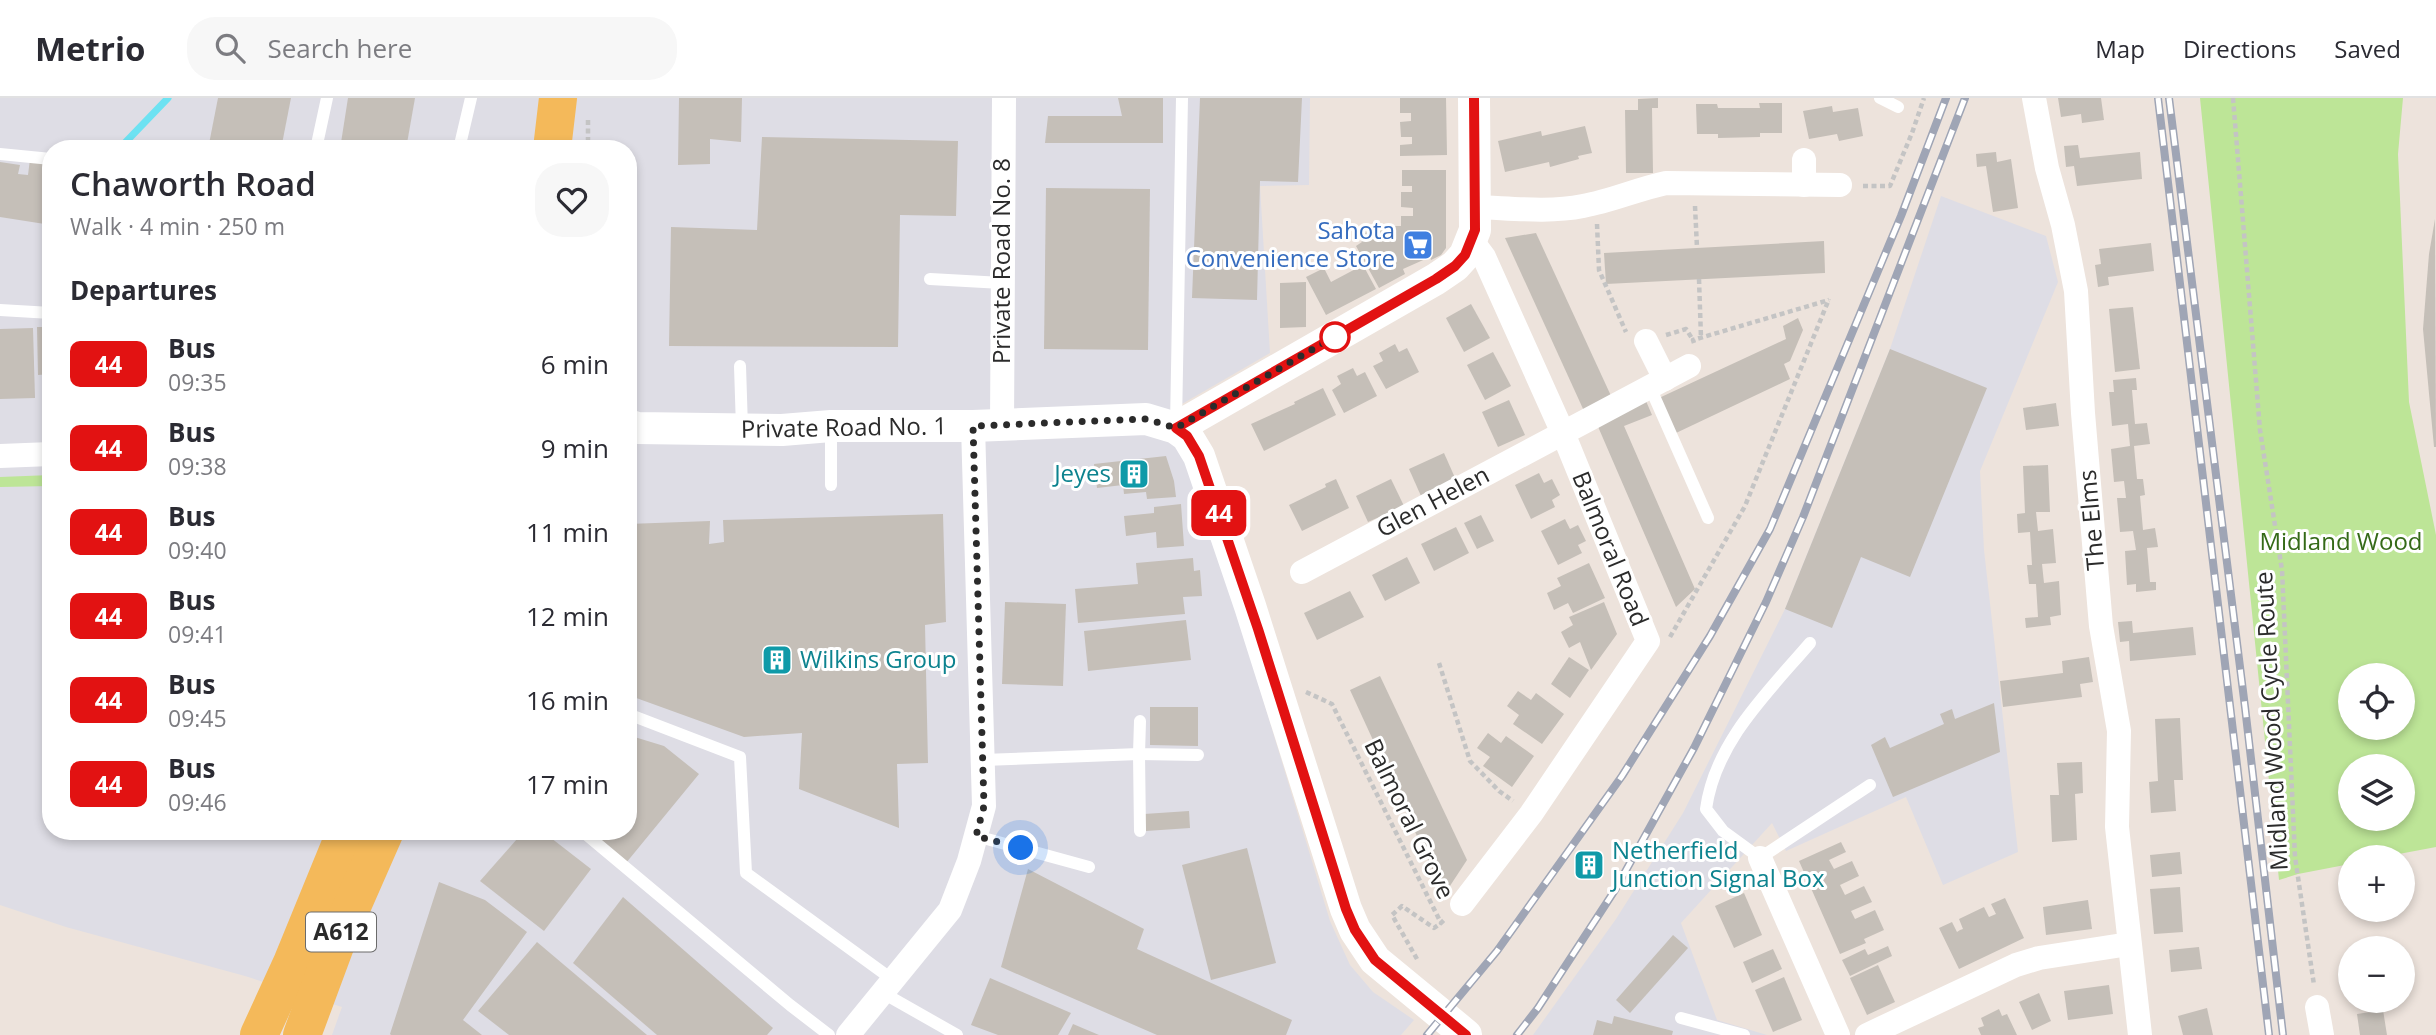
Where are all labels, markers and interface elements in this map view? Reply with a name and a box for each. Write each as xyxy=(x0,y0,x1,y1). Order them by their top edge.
search box xyxy=(187,17,677,80)
text: Metrio xyxy=(35,26,145,71)
icon: search xyxy=(211,29,249,67)
text: Search here xyxy=(267,30,412,66)
text: Map xyxy=(2095,32,2145,65)
text: Directions xyxy=(2183,32,2296,65)
text: Saved xyxy=(2334,32,2401,65)
street label: Private Road No. 8 xyxy=(984,158,1017,364)
text: Chaworth Road xyxy=(70,161,316,206)
button: heart xyxy=(535,163,609,237)
text: Walk · 4 min · 250 m xyxy=(70,210,285,242)
place label: Sahota Convenience Store xyxy=(1186,213,1395,274)
supermarket icon: Sahota Convenience Store xyxy=(1401,228,1435,262)
text: Departures xyxy=(70,272,217,308)
unlabelled marker xyxy=(1320,322,1350,352)
text: Bus xyxy=(168,330,215,366)
text: 6 min xyxy=(541,346,609,382)
text: 44 xyxy=(95,347,122,380)
text: 09:35 xyxy=(168,366,227,398)
street label: Private Road No. 1 xyxy=(741,408,947,445)
text: Bus xyxy=(168,414,215,450)
text: 9 min xyxy=(541,430,609,466)
text: 44 xyxy=(95,431,122,464)
text: 09:38 xyxy=(168,450,227,482)
place label: Jeyes xyxy=(1052,456,1111,489)
building icon: Jeyes xyxy=(1117,457,1151,491)
street label: Glen Helen xyxy=(1370,457,1495,544)
street label: Balmoral Road xyxy=(1565,466,1657,631)
street label: The Elms xyxy=(2070,469,2111,572)
line badge: 44 xyxy=(1188,490,1250,536)
text: 44 xyxy=(1205,496,1233,529)
text: Bus xyxy=(168,498,215,534)
text: 11 min xyxy=(526,514,609,550)
text: 44 xyxy=(95,515,122,548)
park label: Midland Wood xyxy=(2259,524,2423,557)
text: 09:40 xyxy=(168,534,227,566)
street label: Midland Wood Cycle Route xyxy=(2246,571,2295,872)
text: Bus xyxy=(168,582,215,618)
text: 12 min xyxy=(526,598,609,634)
text: 44 xyxy=(95,599,122,632)
text: 09:41 xyxy=(168,618,227,650)
place label: Wilkins Group xyxy=(800,642,956,675)
building icon: Wilkins Group xyxy=(760,643,794,677)
map controls xyxy=(2338,663,2415,1013)
button: locate xyxy=(2338,663,2415,740)
text: Bus xyxy=(168,666,215,702)
text: 16 min xyxy=(526,682,609,718)
text: 44 xyxy=(95,683,122,716)
text: 09:45 xyxy=(168,702,227,734)
street label: Balmoral Grove xyxy=(1357,733,1463,904)
text: Bus xyxy=(168,750,215,786)
button: layers xyxy=(2338,754,2415,831)
text: 17 min xyxy=(526,766,609,802)
text: 44 xyxy=(95,767,122,800)
text: 09:46 xyxy=(168,786,227,818)
your location xyxy=(1003,830,1038,865)
place label: Netherfield Junction Signal Box xyxy=(1610,833,1825,894)
button: + xyxy=(2338,845,2415,922)
building icon: Netherfield Junction Signal Box xyxy=(1572,848,1606,882)
road number: A612 xyxy=(306,912,376,952)
button: − xyxy=(2338,936,2415,1013)

